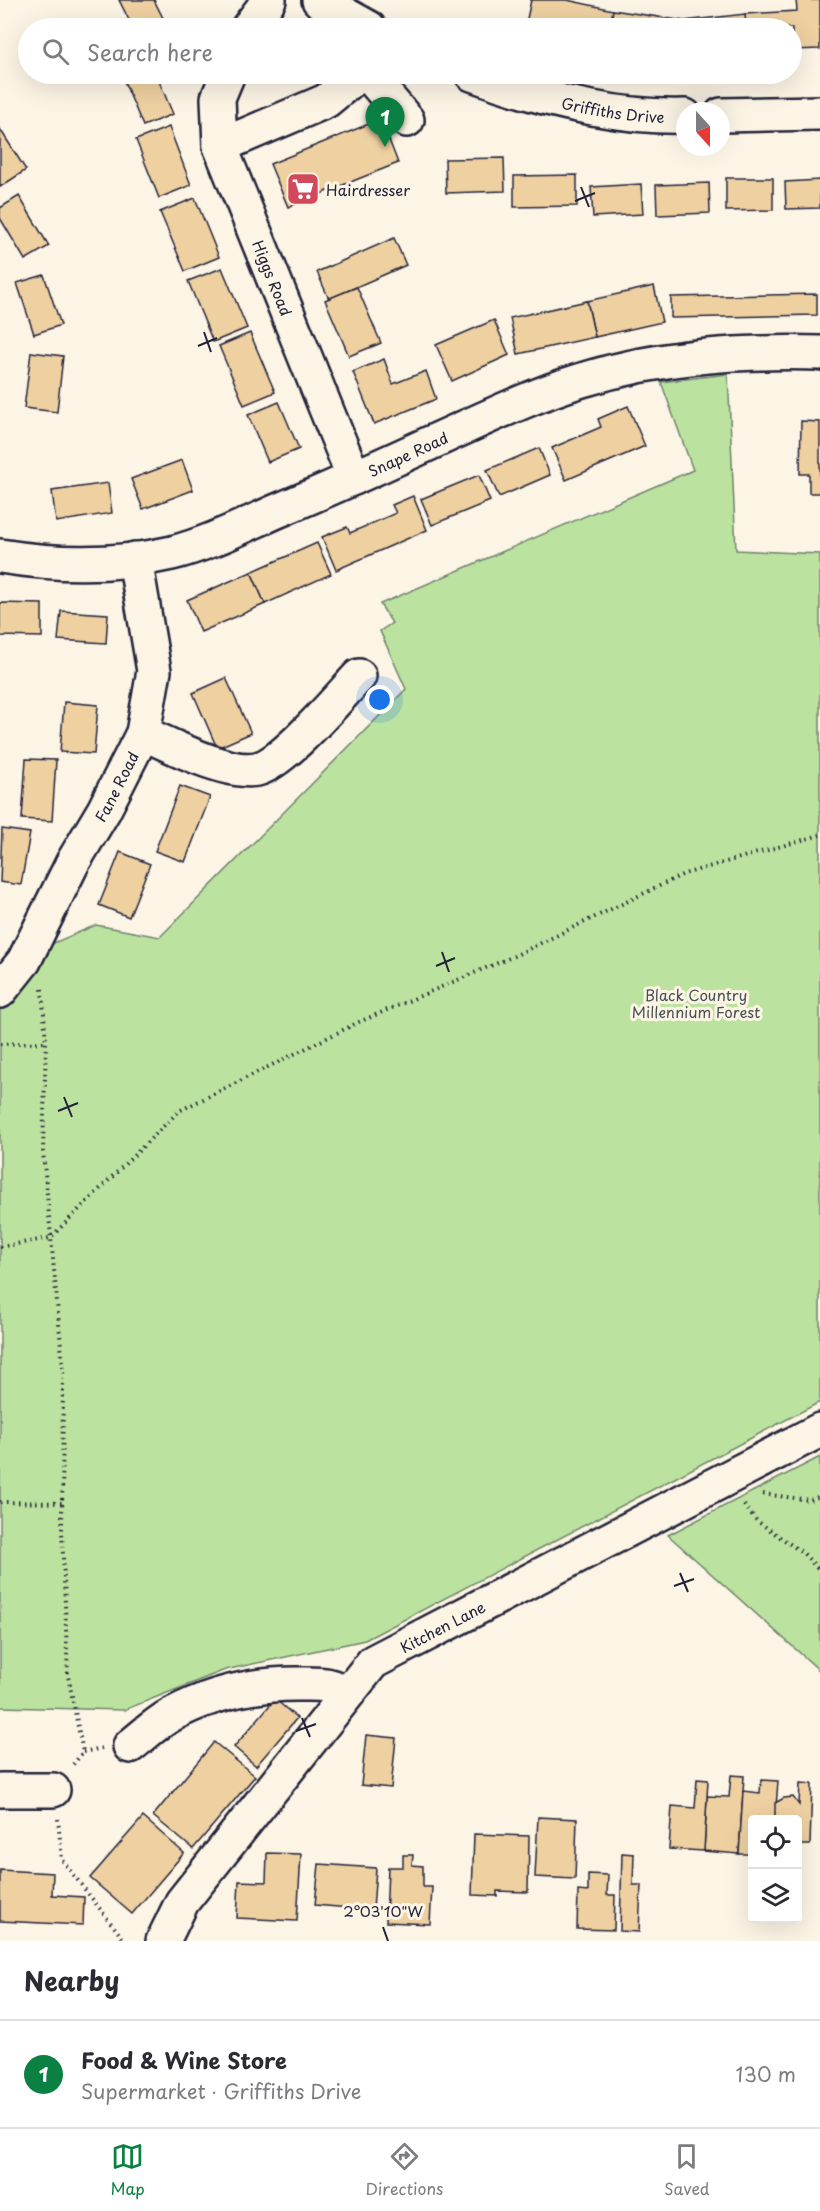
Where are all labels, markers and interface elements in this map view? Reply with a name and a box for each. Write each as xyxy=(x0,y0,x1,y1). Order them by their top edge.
search box xyxy=(18,18,802,84)
icon: search xyxy=(39,35,72,68)
text: Search here xyxy=(87,35,213,68)
street label: Griffiths Drive xyxy=(559,90,665,127)
pin: 1 xyxy=(366,98,404,147)
north arrow xyxy=(676,102,730,156)
supermarket icon: Hairdresser xyxy=(285,171,321,207)
place label: Hairdresser xyxy=(326,178,410,201)
street label: Higgs Road xyxy=(248,236,299,319)
street label: Snape Road xyxy=(364,425,451,482)
your location xyxy=(365,685,394,714)
street label: Fane Road xyxy=(88,747,143,826)
park label: Black Country Millennium Forest xyxy=(632,983,760,1023)
street label: Kitchen Lane xyxy=(395,1594,489,1658)
map controls xyxy=(748,1815,802,1923)
button: locate xyxy=(748,1815,802,1869)
button: layers xyxy=(748,1869,802,1923)
text: 2°03'10"W xyxy=(343,1899,423,1922)
text: Nearby xyxy=(24,1961,119,2000)
text: Food & Wine Store xyxy=(81,2043,287,2076)
text: 1 xyxy=(39,2059,48,2089)
text: 130 m xyxy=(736,2059,796,2089)
text: Supermarket · Griffiths Drive xyxy=(81,2076,361,2106)
tab: Map xyxy=(110,2140,145,2200)
tab: Directions xyxy=(365,2140,443,2200)
tab: Saved xyxy=(664,2140,710,2200)

